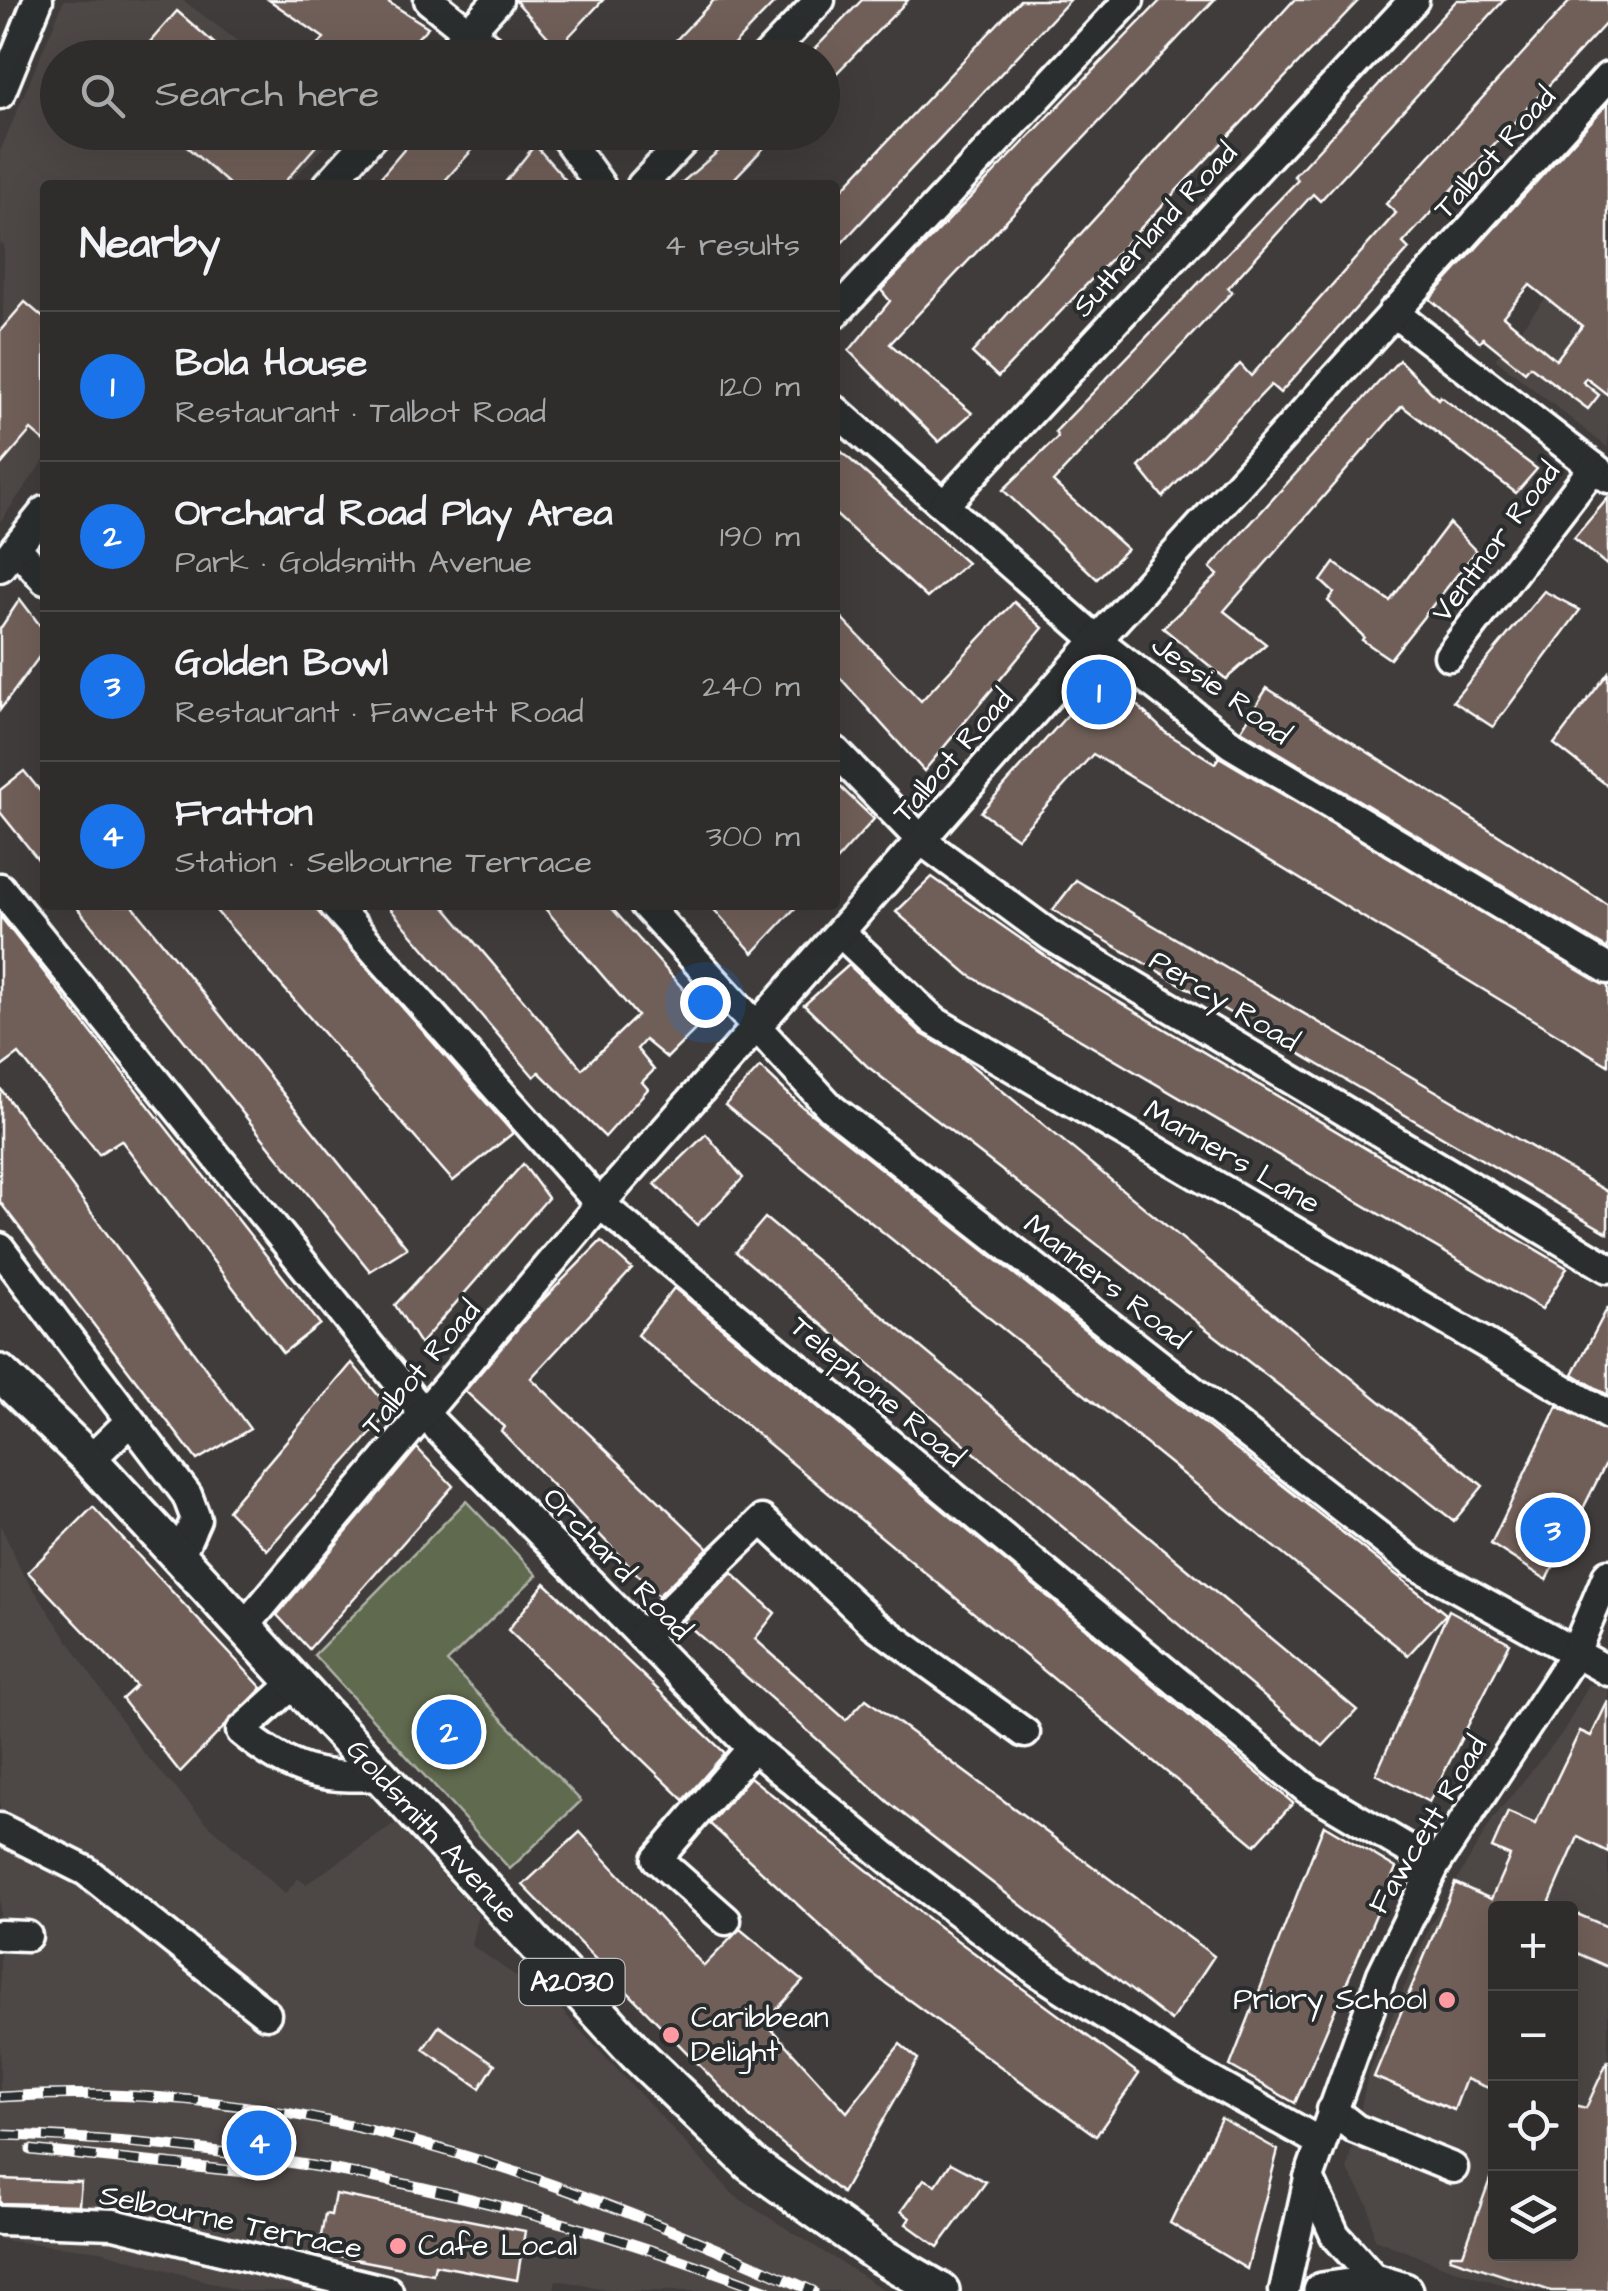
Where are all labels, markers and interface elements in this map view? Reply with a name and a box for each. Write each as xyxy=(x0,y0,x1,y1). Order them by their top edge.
search box xyxy=(40,40,840,150)
icon: search xyxy=(75,68,130,123)
text: Search here xyxy=(155,69,379,121)
street label: Talbot Road xyxy=(1424,77,1566,229)
street label: Sutherland Road xyxy=(1063,133,1247,327)
text: Nearby xyxy=(80,216,220,274)
text: 4 results xyxy=(664,223,800,268)
text: Bola House xyxy=(175,338,367,390)
text: 1 xyxy=(110,364,115,409)
text: 120 m xyxy=(720,364,800,409)
text: Restaurant · Talbot Road xyxy=(175,390,546,435)
street label: Ventnor Road xyxy=(1422,453,1570,631)
text: Orchard Road Play Area xyxy=(175,488,613,540)
text: 2 xyxy=(103,514,122,559)
text: 190 m xyxy=(720,514,800,559)
text: Park · Goldsmith Avenue xyxy=(175,540,532,585)
street label: Jessie Road xyxy=(1142,625,1300,755)
text: Golden Bowl xyxy=(175,638,388,690)
pin: 1 xyxy=(1066,654,1132,730)
text: 3 xyxy=(104,664,121,709)
text: 240 m xyxy=(702,664,800,709)
street label: Talbot Road xyxy=(883,680,1023,832)
text: Restaurant · Fawcett Road xyxy=(175,690,584,735)
text: Fratton xyxy=(175,788,313,840)
text: 4 xyxy=(102,814,123,859)
text: 300 m xyxy=(706,814,800,859)
text: Station · Selbourne Terrace xyxy=(175,840,592,885)
street label: Percy Road xyxy=(1141,940,1307,1063)
your location xyxy=(680,977,731,1028)
street label: Manners Lane xyxy=(1136,1090,1328,1224)
street label: Manners Road xyxy=(1015,1204,1197,1360)
street label: Talbot Road xyxy=(352,1291,490,1445)
street label: Telephone Road xyxy=(781,1306,973,1478)
street label: Orchard Road xyxy=(533,1478,701,1650)
pin: 3 xyxy=(1520,1492,1586,1568)
pin: 2 xyxy=(416,1694,482,1770)
street label: Fawcett Road xyxy=(1358,1728,1498,1922)
street label: Goldsmith Avenue xyxy=(336,1730,528,1933)
map controls xyxy=(1488,1901,1578,2261)
button: + xyxy=(1488,1901,1578,1991)
road number: A2030 xyxy=(520,1959,624,2005)
place label: Priory School xyxy=(1233,1979,1427,2022)
marker: Priory School xyxy=(1436,1989,1458,2011)
button: − xyxy=(1488,1991,1578,2081)
place label: Caribbean Delight xyxy=(691,1997,829,2074)
marker: Caribbean Delight xyxy=(660,2024,682,2046)
button: locate xyxy=(1488,2081,1578,2171)
pin: 4 xyxy=(226,2106,292,2180)
button: layers xyxy=(1488,2171,1578,2261)
street label: Selbourne Terrace xyxy=(96,2174,366,2270)
place label: Cafe Local xyxy=(418,2225,577,2267)
marker: Cafe Local xyxy=(387,2235,409,2257)

